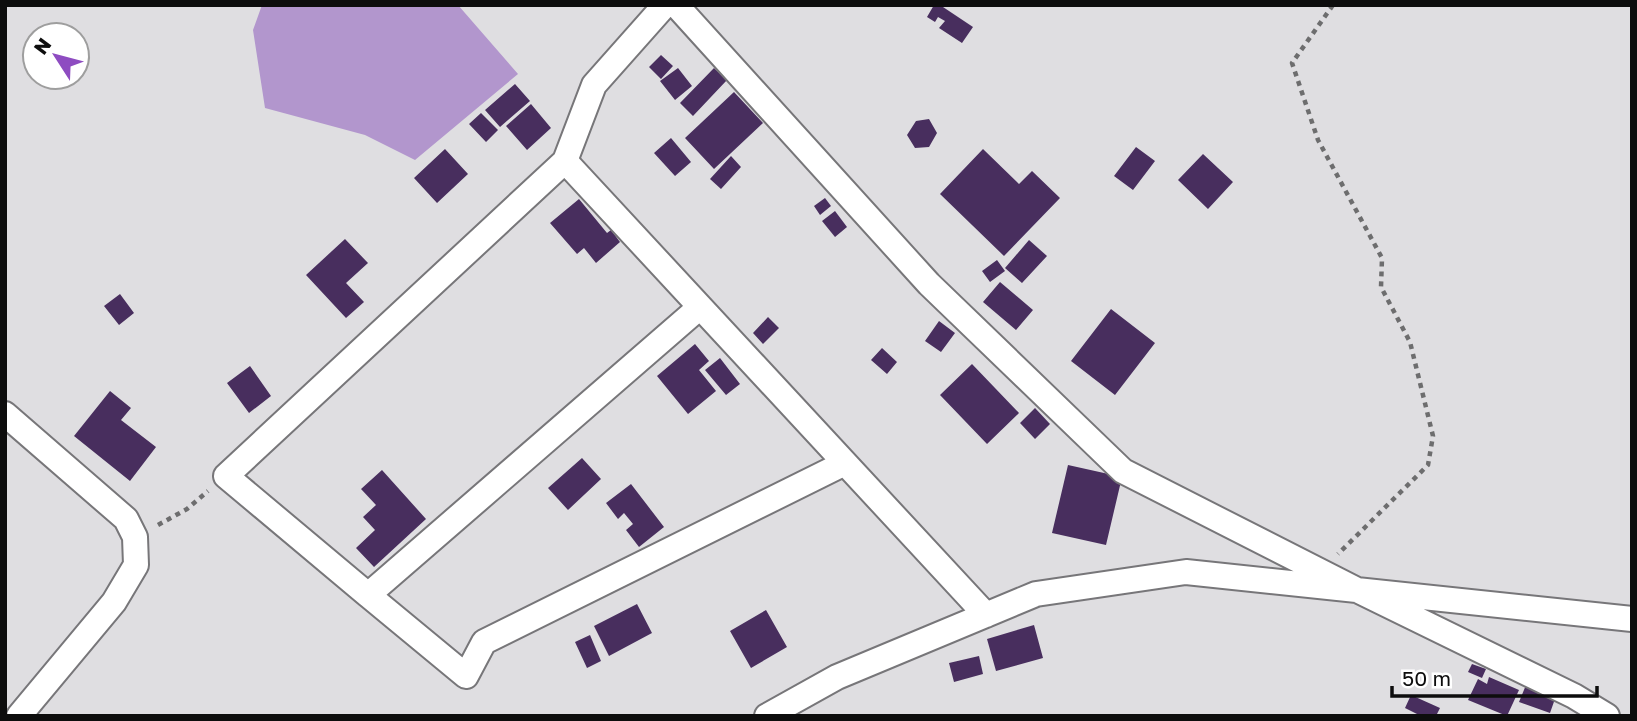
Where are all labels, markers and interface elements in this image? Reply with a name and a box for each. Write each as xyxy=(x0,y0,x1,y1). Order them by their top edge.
north arrow xyxy=(21,21,91,91)
text: N xyxy=(28,33,55,58)
scale bar xyxy=(1392,654,1597,698)
text: 50 m xyxy=(1402,665,1451,691)

